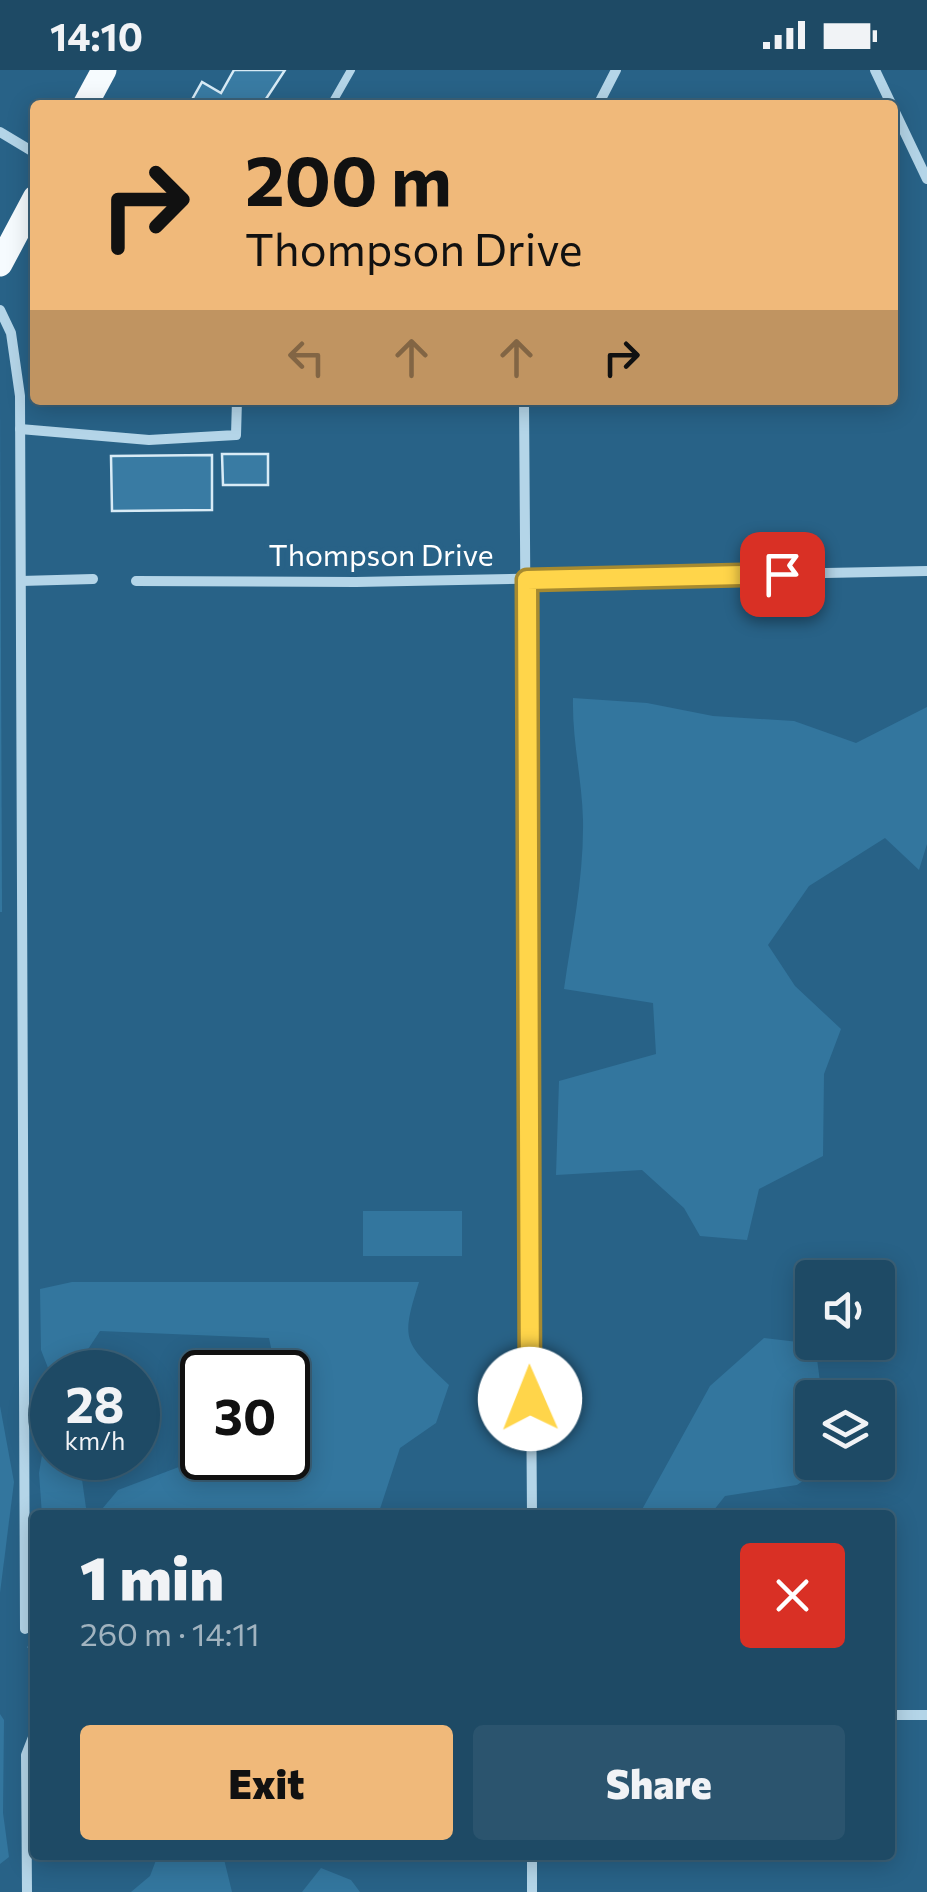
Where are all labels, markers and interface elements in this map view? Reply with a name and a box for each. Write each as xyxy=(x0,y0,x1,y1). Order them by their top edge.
text: 14:10 xyxy=(50,12,143,59)
text: 200 m xyxy=(245,135,452,220)
icon: right xyxy=(80,140,210,270)
text: Thompson Drive xyxy=(245,220,582,275)
icon: left xyxy=(279,330,334,385)
icon: ahead xyxy=(384,330,439,385)
icon: ahead xyxy=(489,330,544,385)
icon: right xyxy=(594,330,649,385)
pin xyxy=(740,532,825,617)
street label: Thompson Drive xyxy=(269,535,493,572)
icon: arrive xyxy=(755,547,810,602)
map controls xyxy=(795,1260,895,1480)
button: sound xyxy=(795,1260,895,1360)
position arrow xyxy=(478,1347,582,1451)
speed limit sign: 30 xyxy=(180,1350,310,1480)
text: 28 xyxy=(65,1372,125,1433)
button: layers xyxy=(795,1380,895,1480)
text: km/h xyxy=(65,1425,125,1455)
text: 1 min xyxy=(80,1539,224,1612)
button: close xyxy=(740,1543,845,1648)
text: 260 m · 14:11 xyxy=(80,1613,260,1653)
button: Exit xyxy=(80,1725,453,1840)
button: Share xyxy=(473,1725,845,1840)

